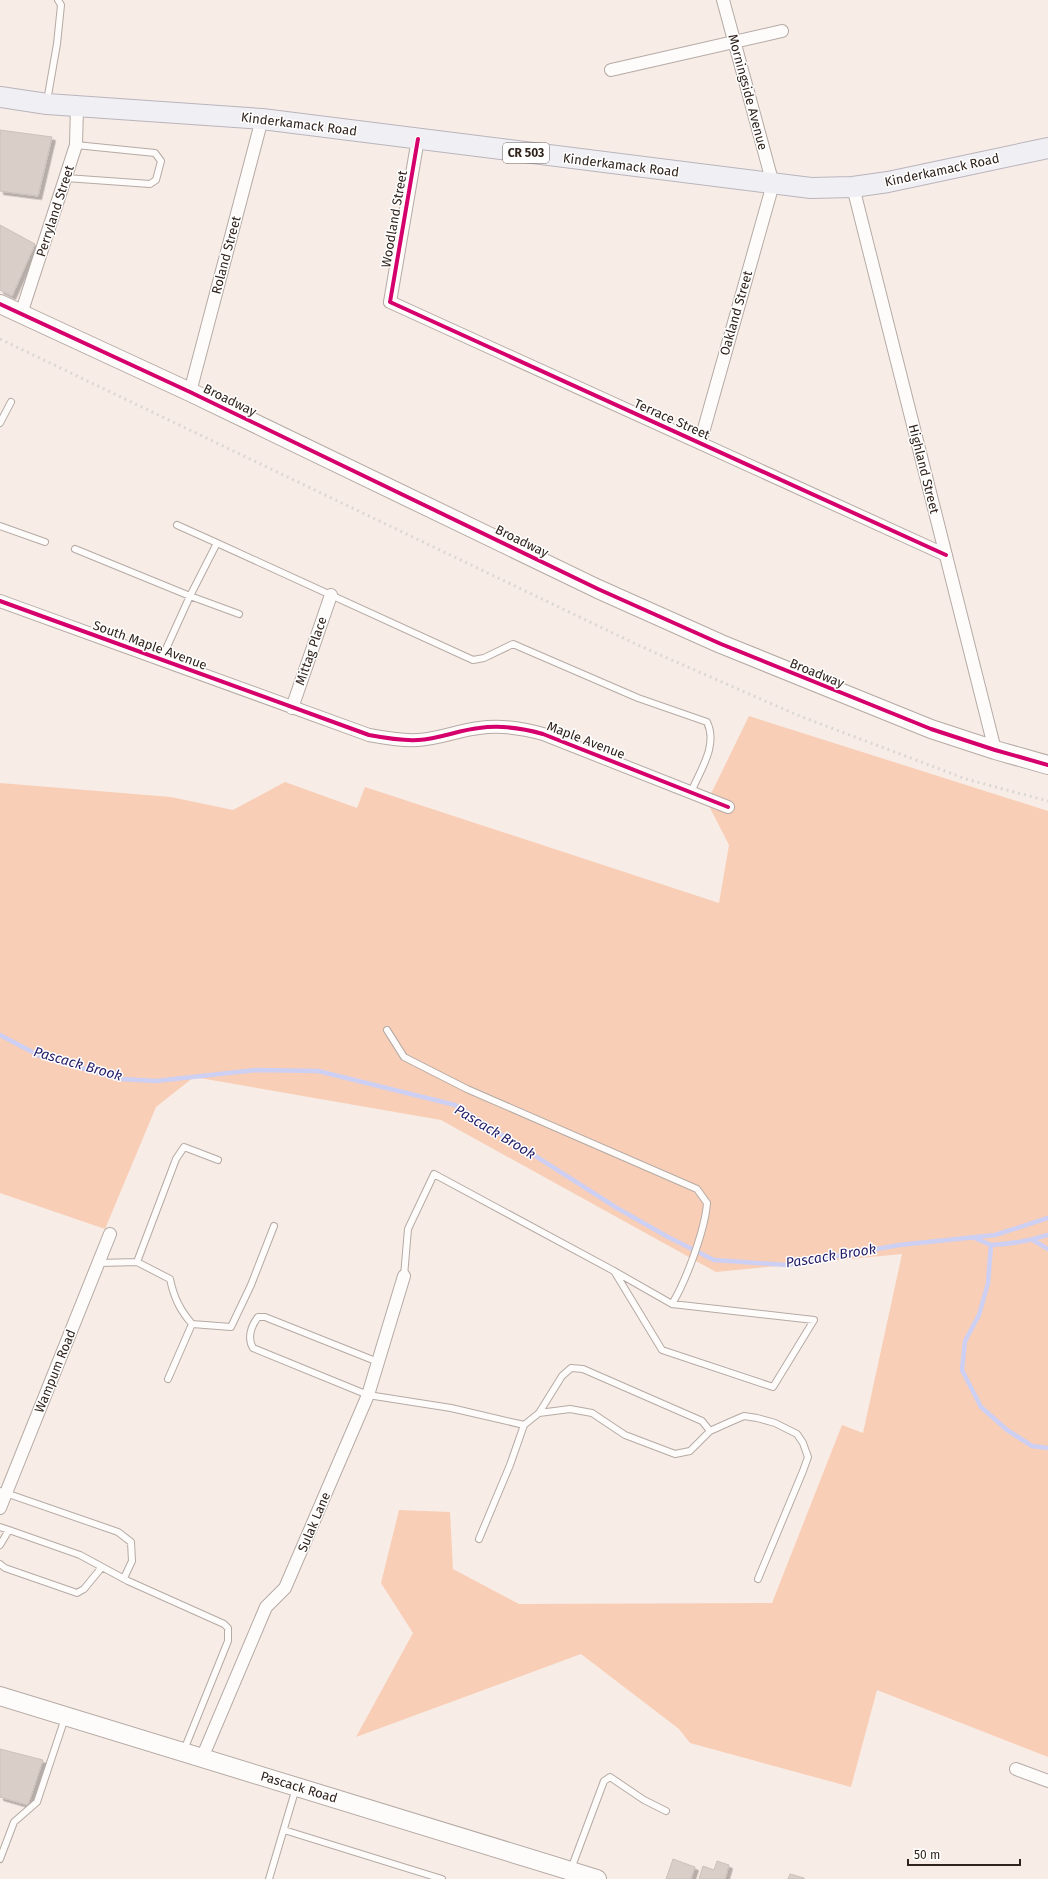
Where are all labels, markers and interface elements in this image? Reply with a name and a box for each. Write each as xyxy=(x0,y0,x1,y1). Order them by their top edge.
street label: Morningside Avenue xyxy=(725,32,771,152)
street label: Kinderkamack Road xyxy=(240,109,358,139)
road number: CR 503 xyxy=(503,143,549,163)
street label: Kinderkamack Road xyxy=(562,150,680,180)
street label: Kinderkamack Road xyxy=(883,151,1001,189)
street label: Perryland Street xyxy=(33,163,77,259)
street label: Woodland Street xyxy=(378,169,410,269)
street label: Roland Street xyxy=(208,214,244,296)
street label: Oakland Street xyxy=(717,269,755,357)
street label: Broadway xyxy=(201,381,260,420)
street label: Terrace Street xyxy=(632,396,713,443)
street label: Highland Street xyxy=(906,423,942,516)
street label: Broadway xyxy=(493,522,552,561)
street label: Mittag Place xyxy=(292,615,330,687)
street label: South Maple Avenue xyxy=(91,617,209,673)
street label: Broadway xyxy=(788,655,847,691)
street label: Maple Avenue xyxy=(545,718,627,762)
water label: Pascack Brook xyxy=(32,1043,125,1085)
water label: Pascack Brook xyxy=(451,1101,539,1163)
water label: Pascack Brook xyxy=(785,1240,878,1272)
street label: Wampum Road xyxy=(31,1327,79,1415)
street label: Sulak Lane xyxy=(295,1490,333,1554)
street label: Pascack Road xyxy=(259,1768,339,1806)
scale bar xyxy=(908,1841,1020,1867)
text: 50 m xyxy=(914,1848,940,1862)

